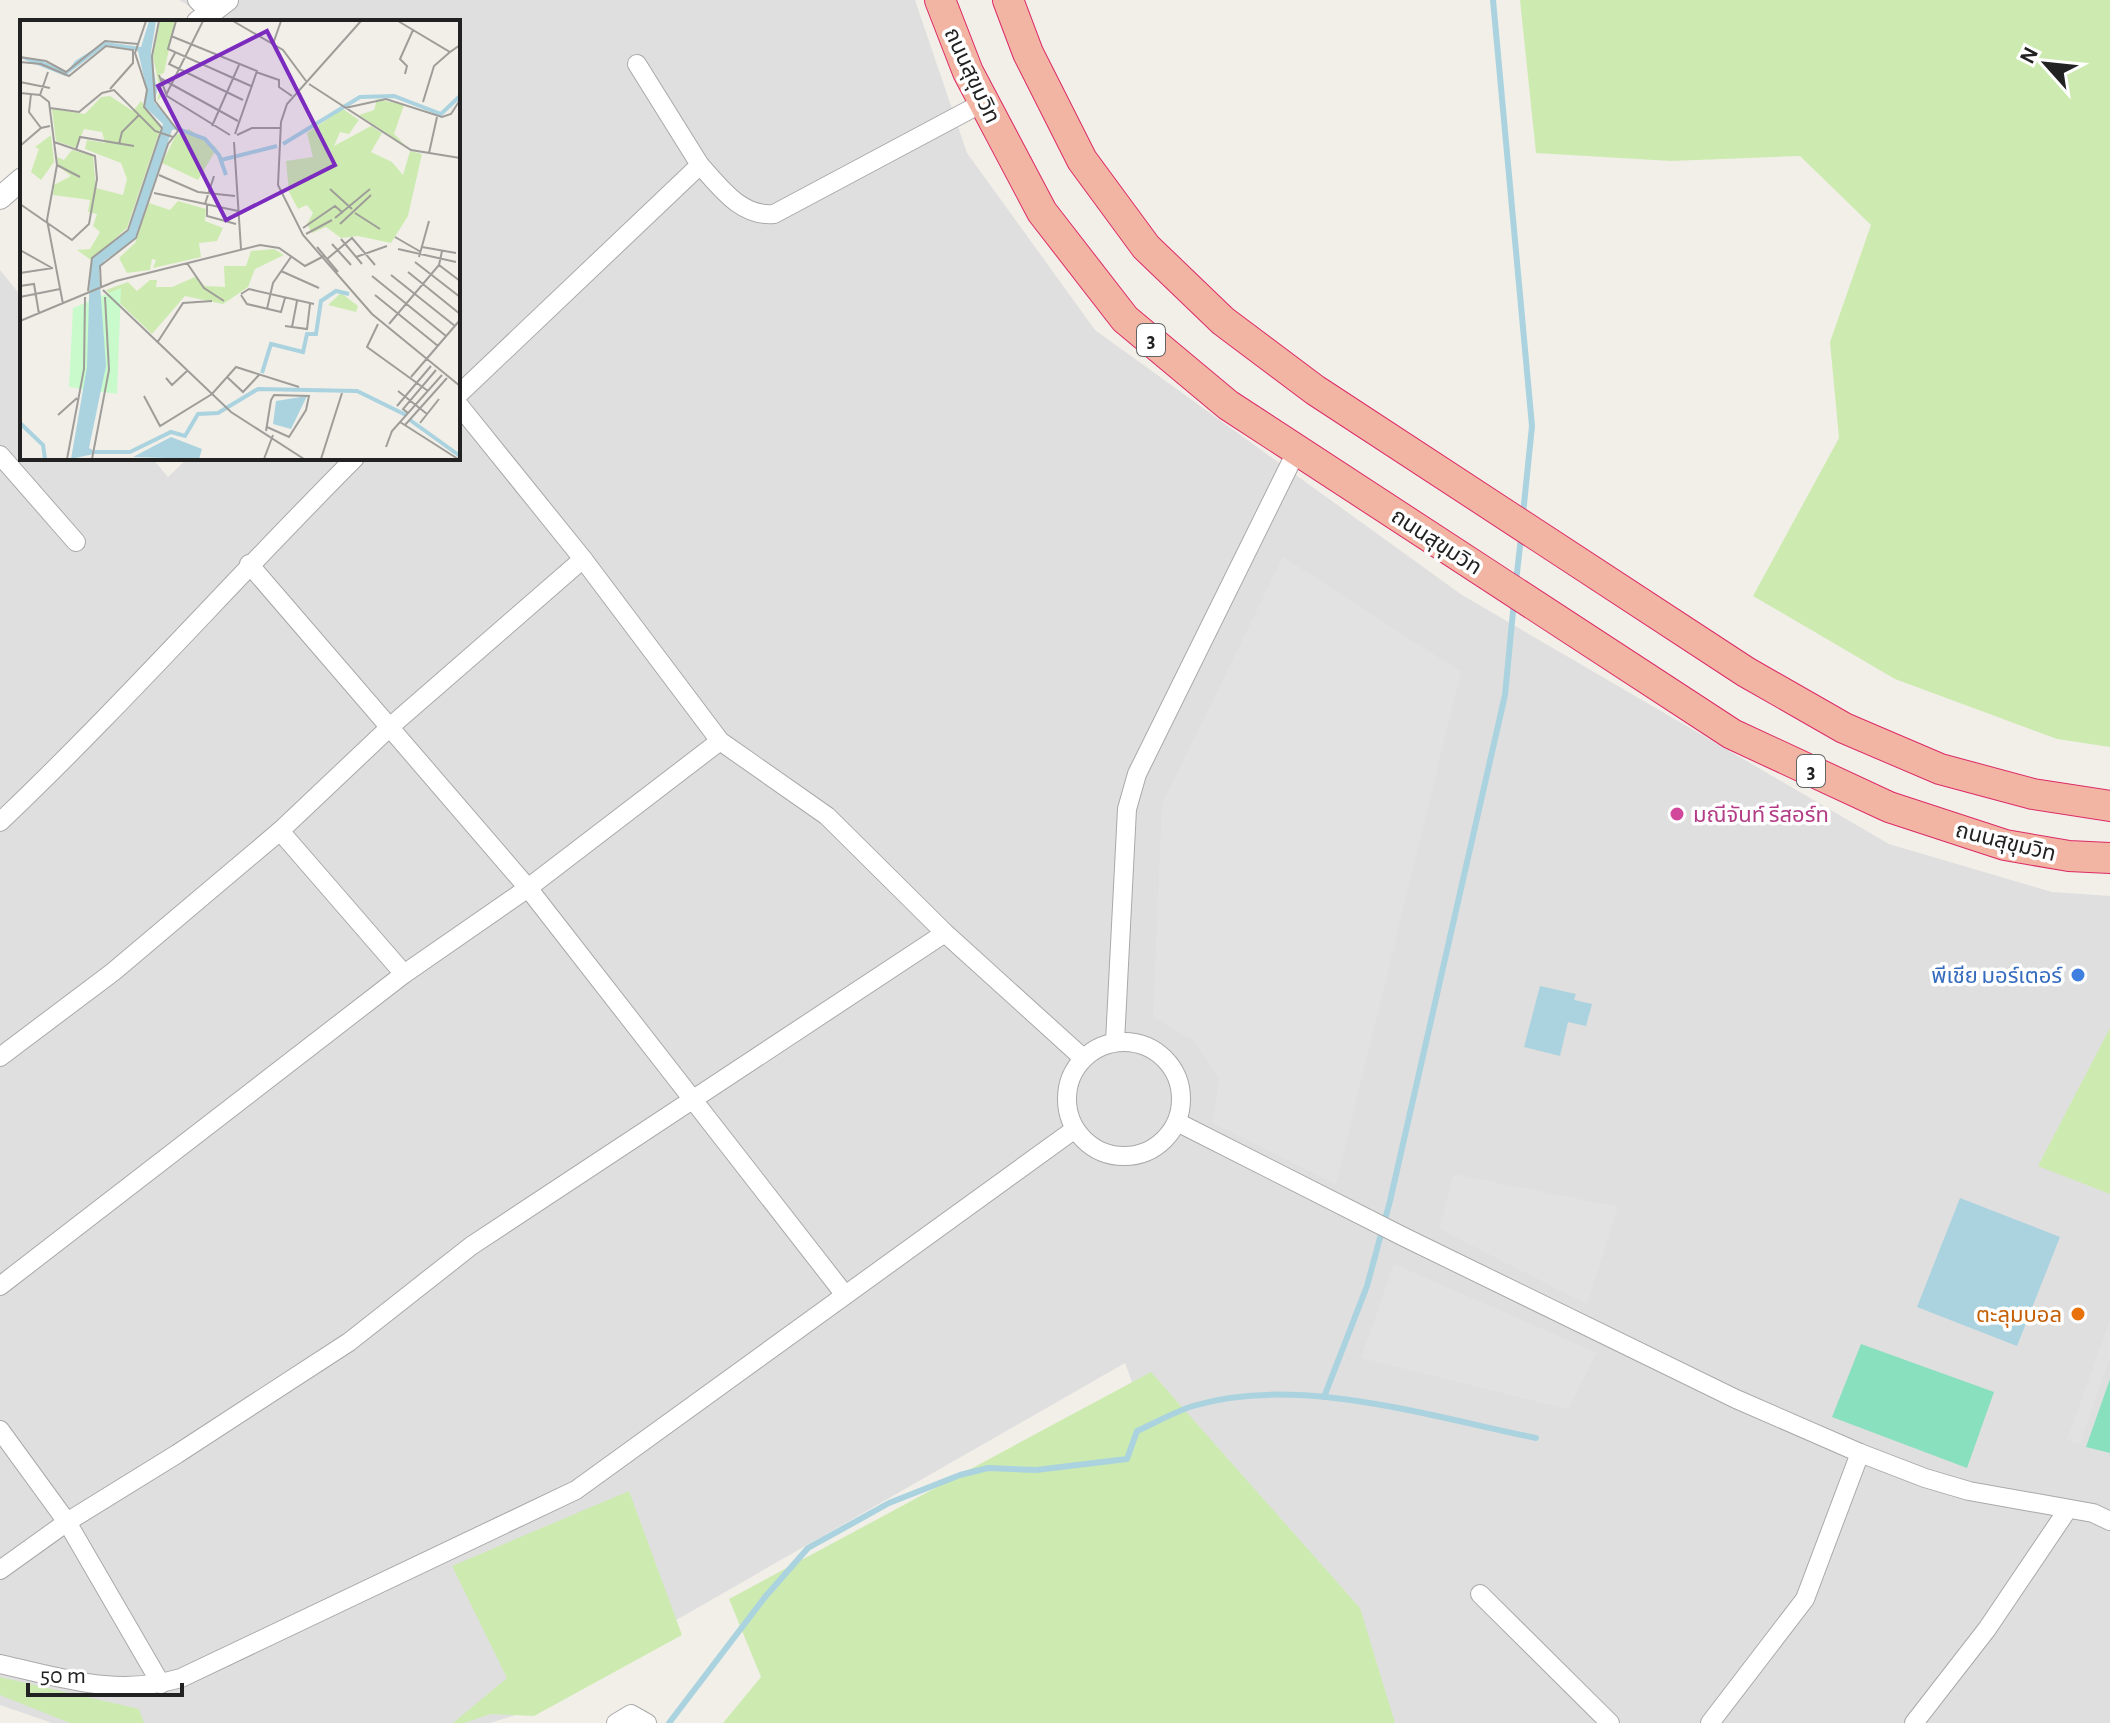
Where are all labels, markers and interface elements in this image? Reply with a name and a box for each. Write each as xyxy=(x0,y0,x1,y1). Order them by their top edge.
inset map xyxy=(20,20,460,460)
street label: ถนนสุขุมวิท xyxy=(939,24,1004,127)
north arrow xyxy=(2006,24,2086,104)
text: N xyxy=(2016,44,2042,67)
road number: 3 xyxy=(1137,324,1165,356)
street label: ถนนสุขุมวิท xyxy=(1386,505,1485,581)
road number: 3 xyxy=(1797,755,1825,787)
place label: มณีจันท์ รีสอร์ท xyxy=(1693,804,1829,826)
marker: มณีจันท์ รีสอร์ท xyxy=(1668,805,1686,823)
street label: ถนนสุขุมวิท xyxy=(1953,819,2058,867)
place label: พีเชีย มอร์เตอร์ xyxy=(1931,965,2063,987)
marker: พีเชีย มอร์เตอร์ xyxy=(2069,966,2087,984)
place label: ตะลุมบอล xyxy=(1976,1304,2062,1328)
marker: ตะลุมบอล xyxy=(2069,1305,2087,1323)
scale bar xyxy=(28,1647,182,1697)
text: 50 m xyxy=(40,1664,86,1688)

